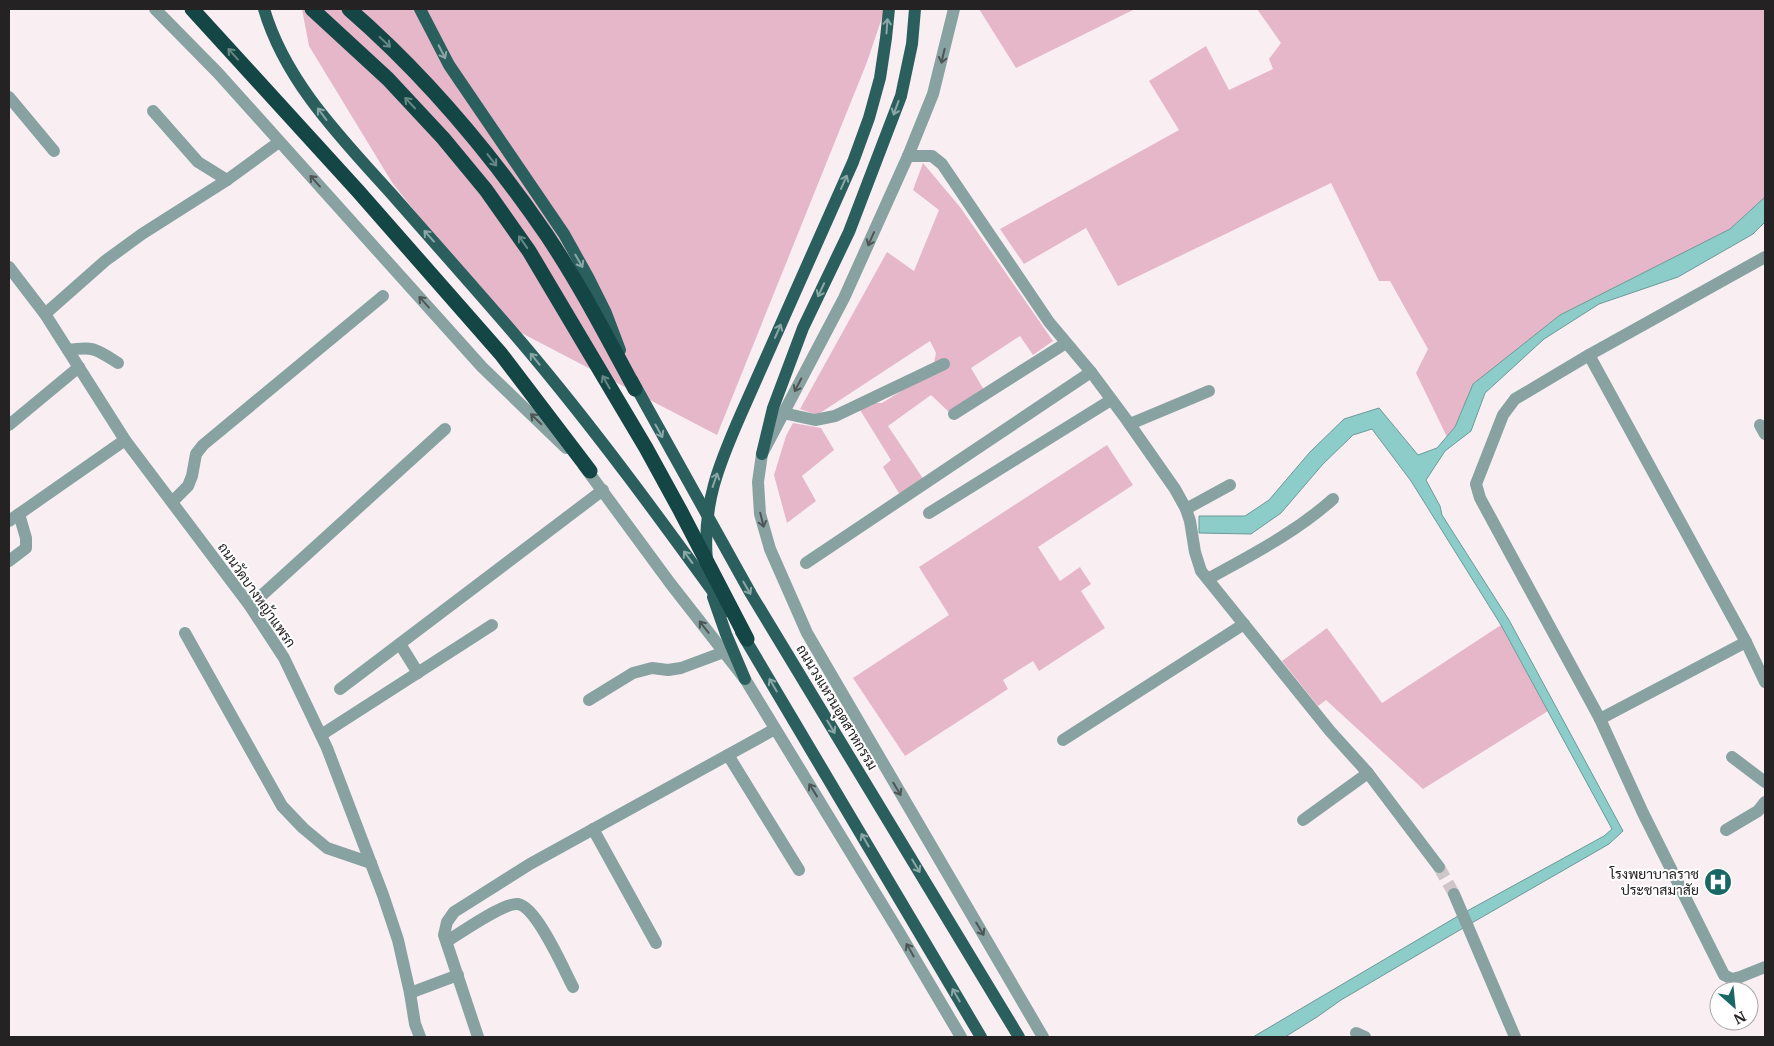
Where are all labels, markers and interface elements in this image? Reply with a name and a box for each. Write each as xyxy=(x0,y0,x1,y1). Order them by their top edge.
one-way arrow xyxy=(883,19,892,35)
one-way arrow xyxy=(378,36,391,48)
one-way arrow xyxy=(438,44,447,59)
one-way arrow xyxy=(227,47,239,60)
one-way arrow xyxy=(938,48,947,64)
one-way arrow xyxy=(404,96,416,109)
one-way arrow xyxy=(891,100,900,115)
one-way arrow xyxy=(317,108,328,121)
one-way arrow xyxy=(486,153,497,166)
one-way arrow xyxy=(309,175,321,188)
one-way arrow xyxy=(839,175,849,190)
one-way arrow xyxy=(423,230,435,243)
one-way arrow xyxy=(865,232,875,247)
one-way arrow xyxy=(517,236,528,249)
one-way arrow xyxy=(575,253,585,268)
one-way arrow xyxy=(816,282,825,297)
one-way arrow xyxy=(418,296,430,309)
one-way arrow xyxy=(773,324,783,339)
one-way arrow xyxy=(530,353,541,366)
one-way arrow xyxy=(601,375,611,389)
one-way arrow xyxy=(793,377,802,392)
one-way arrow xyxy=(530,413,543,425)
one-way arrow xyxy=(654,424,664,439)
one-way arrow xyxy=(711,473,720,489)
one-way arrow xyxy=(758,512,767,528)
street label: ถนนวัดบางหญ้าแพรก xyxy=(214,539,300,651)
one-way arrow xyxy=(683,550,693,564)
one-way arrow xyxy=(743,580,753,595)
one-way arrow xyxy=(699,620,709,634)
street label: ถนนวงแหวนอุตสาหกรรม xyxy=(792,641,882,774)
one-way arrow xyxy=(768,678,778,692)
one-way arrow xyxy=(827,720,837,734)
one-way arrow xyxy=(893,782,903,796)
one-way arrow xyxy=(807,784,817,798)
one-way arrow xyxy=(859,833,869,847)
one-way arrow xyxy=(910,859,921,873)
place label: โรงพยาบาลราช ประชาสมาสัย xyxy=(1609,865,1699,899)
hospital icon: โรงพยาบาลราช ประชาสมาสัย xyxy=(1703,867,1733,897)
one-way arrow xyxy=(975,922,985,936)
one-way arrow xyxy=(904,943,914,957)
north arrow xyxy=(1709,981,1759,1031)
one-way arrow xyxy=(951,988,961,1003)
text: N xyxy=(1731,1007,1749,1028)

